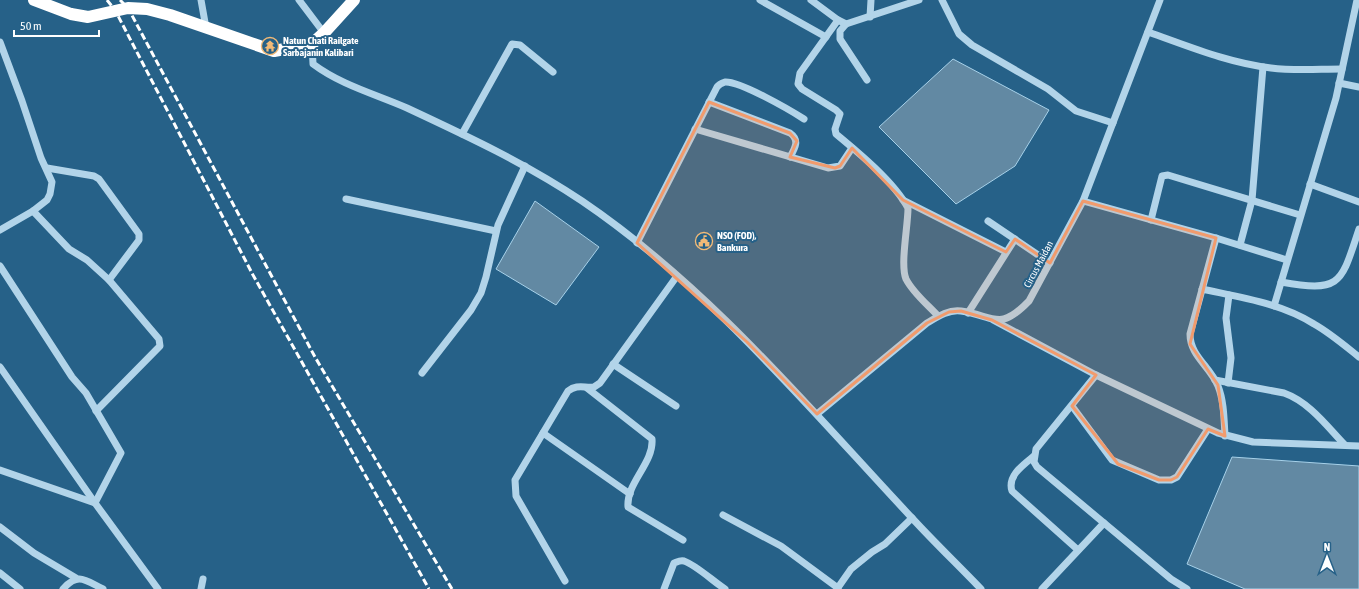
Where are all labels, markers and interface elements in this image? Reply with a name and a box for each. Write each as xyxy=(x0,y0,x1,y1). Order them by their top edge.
scale bar xyxy=(14,12,99,38)
text: 50 m xyxy=(20,19,42,33)
place label: Natun Chati Railgate Sarbajanin Kalibari xyxy=(283,35,359,58)
temple icon: Natun Chati Railgate Sarbajanin Kalibari xyxy=(260,36,280,56)
place label: NSO (FOD), Bankura xyxy=(717,230,757,253)
public building icon: NSO (FOD), Bankura xyxy=(694,231,714,251)
street label: Circus Maidan xyxy=(1022,239,1055,289)
north arrow xyxy=(1307,537,1347,577)
text: N xyxy=(1324,541,1330,553)

